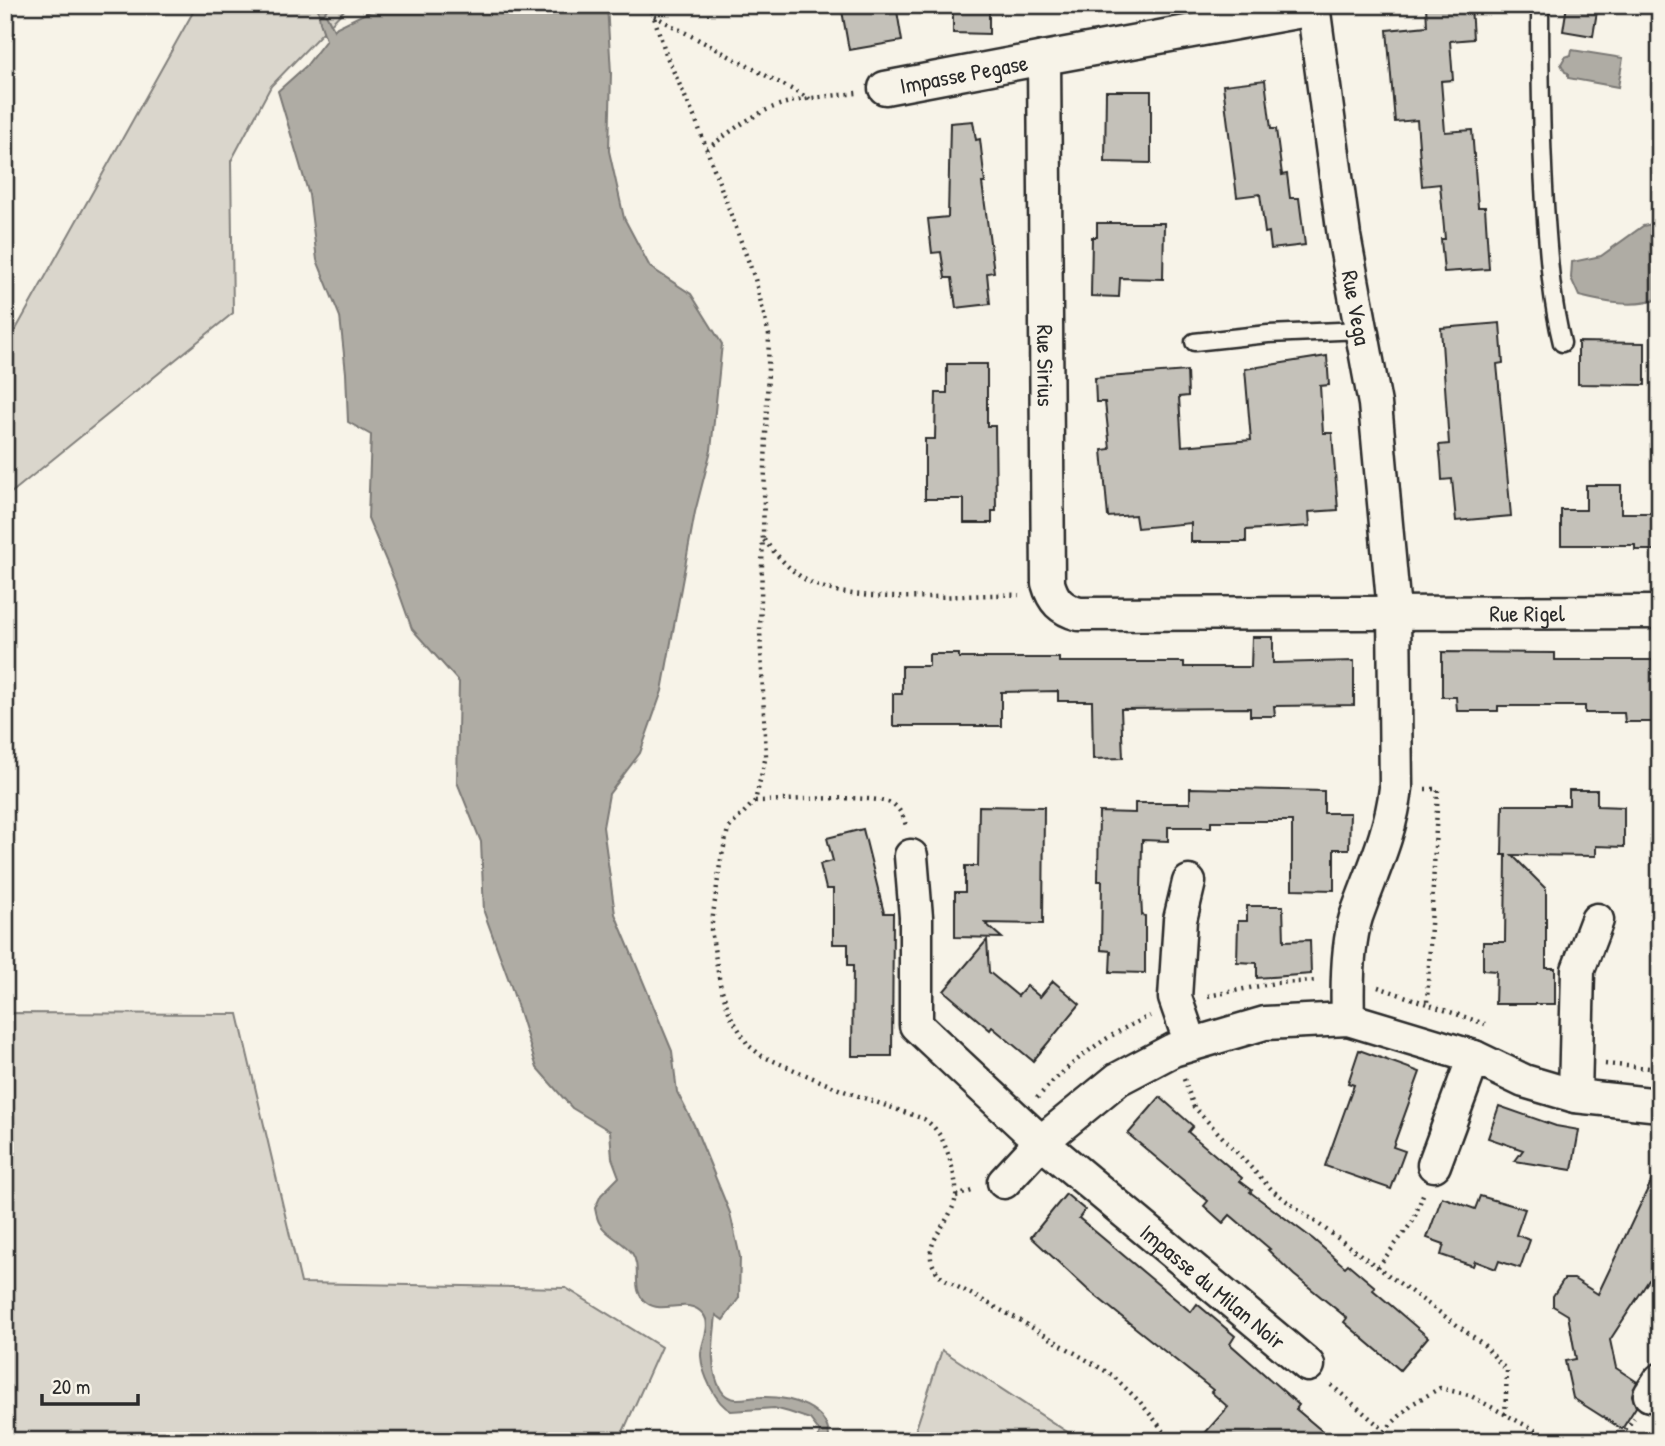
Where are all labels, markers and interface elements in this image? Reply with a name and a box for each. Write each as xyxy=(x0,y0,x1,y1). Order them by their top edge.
street label: Impasse Pegase xyxy=(897,46,1030,100)
street label: Rue Vega xyxy=(1335,268,1379,348)
street label: Rue Sirius xyxy=(1031,324,1062,407)
street label: Rue Rigel xyxy=(1489,597,1566,628)
street label: Impasse du Milan Noir xyxy=(1134,1216,1293,1356)
scale bar xyxy=(42,1362,138,1406)
text: 20 m xyxy=(52,1372,90,1401)

